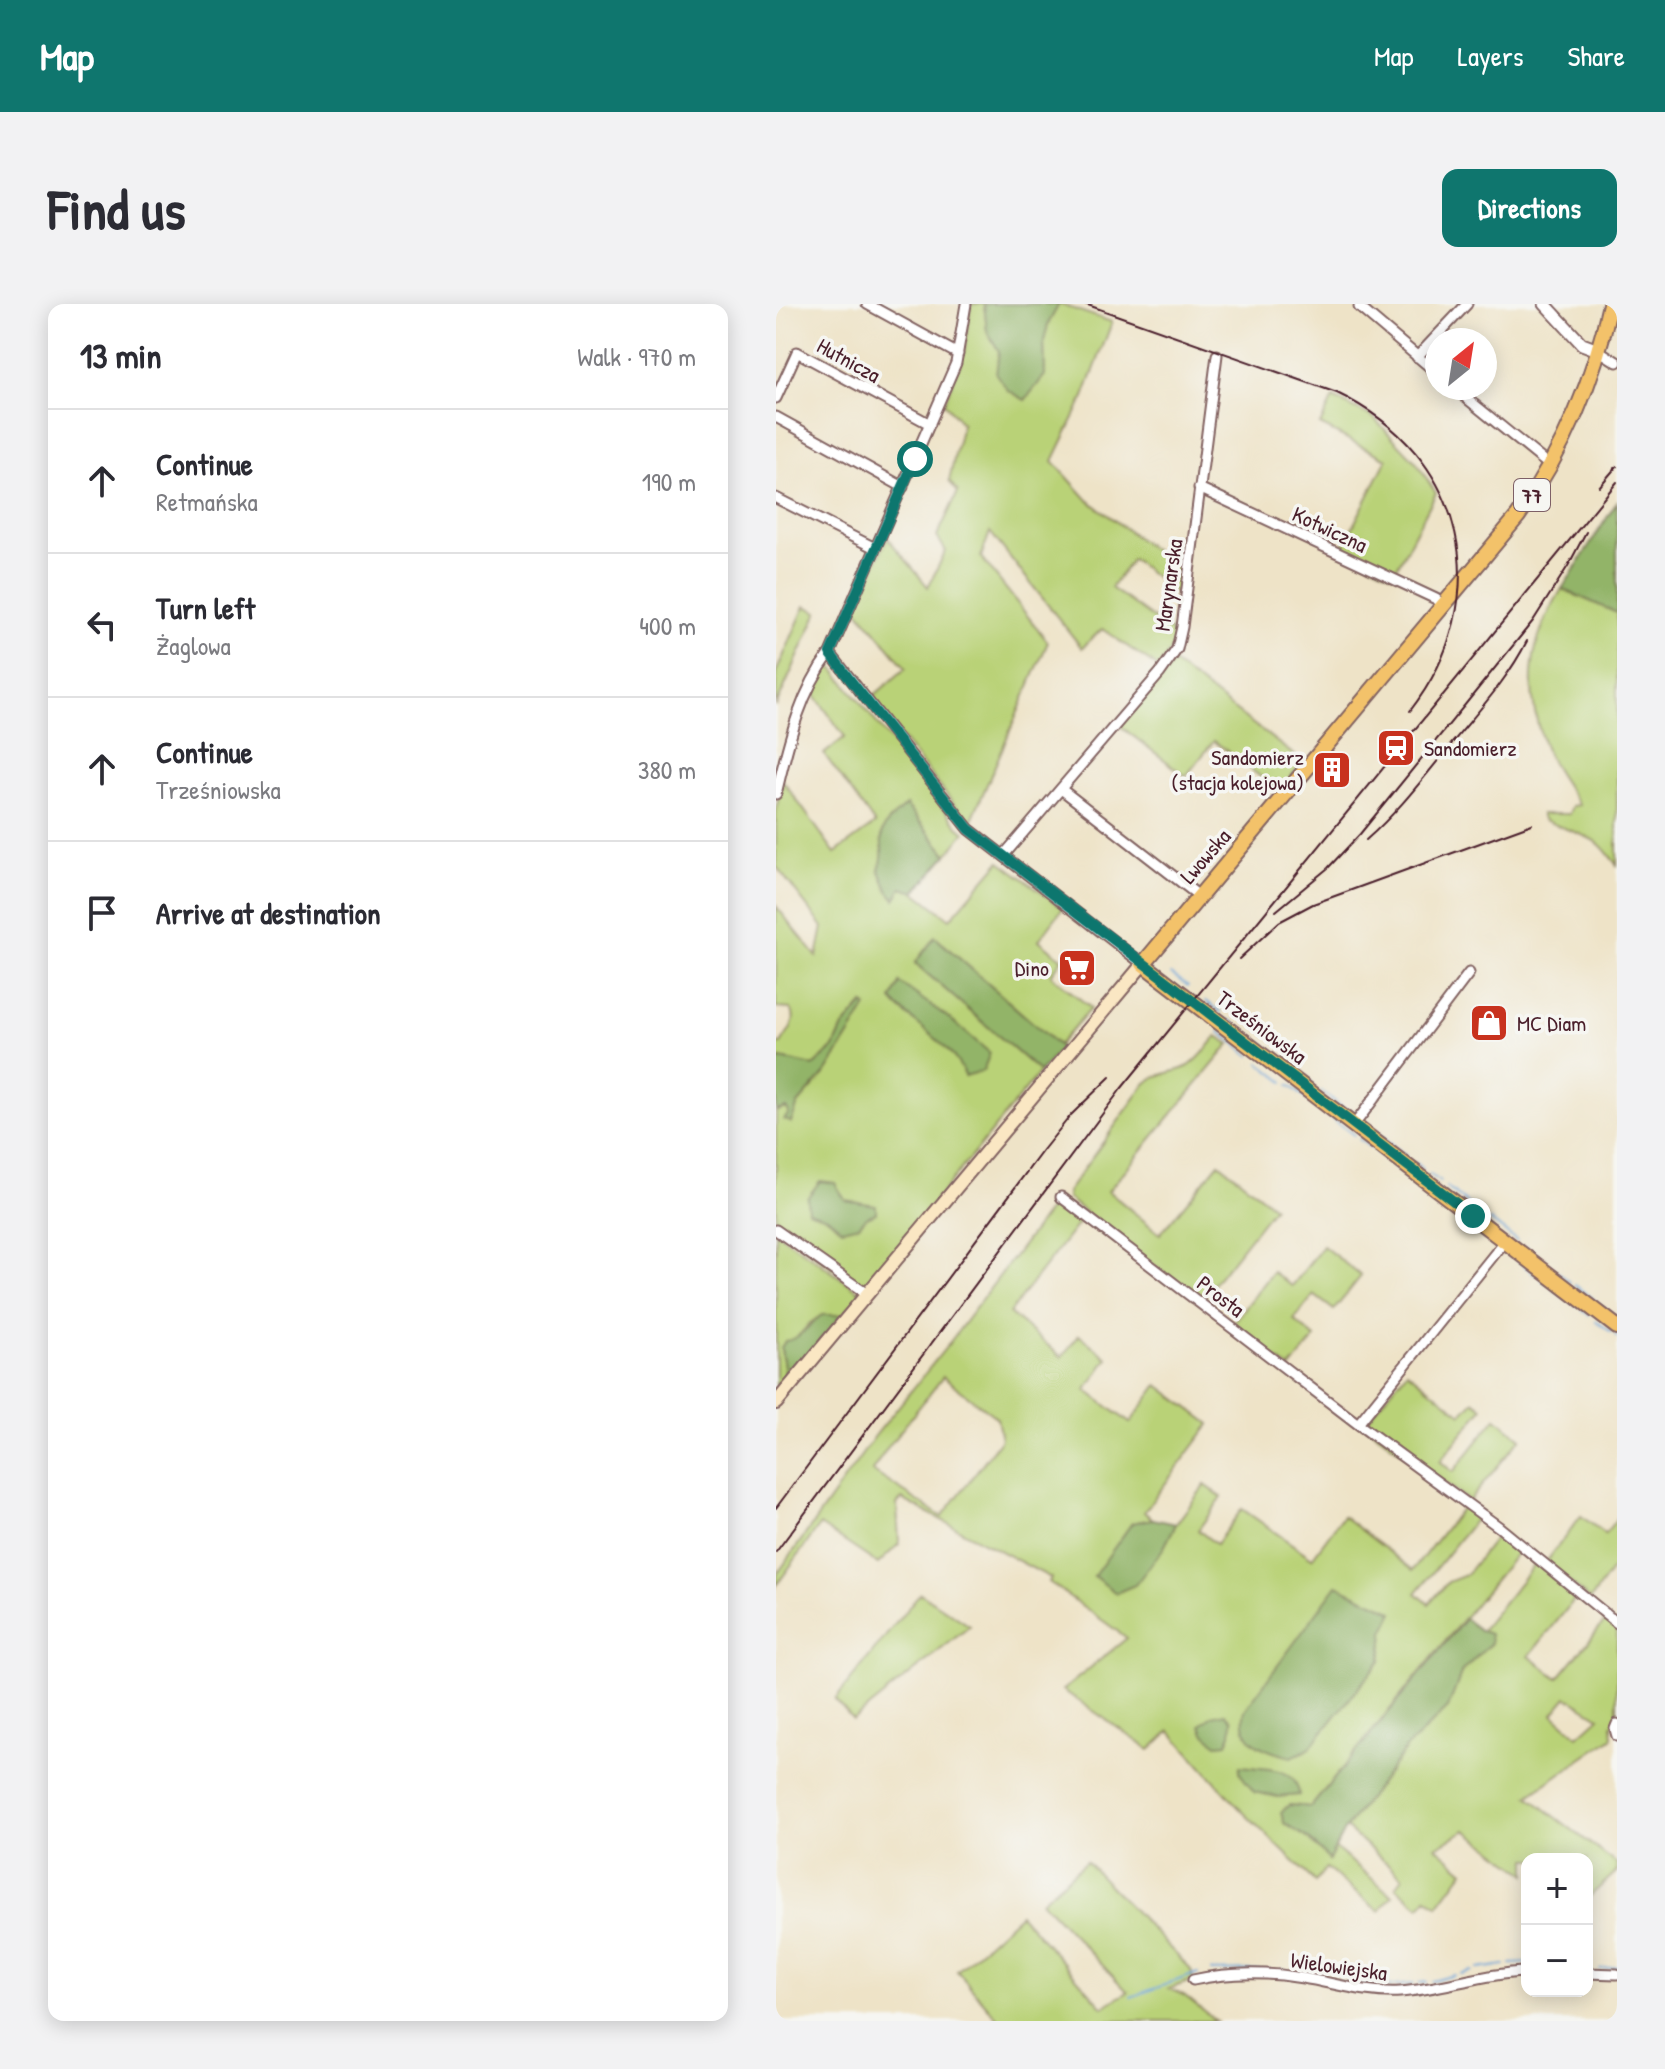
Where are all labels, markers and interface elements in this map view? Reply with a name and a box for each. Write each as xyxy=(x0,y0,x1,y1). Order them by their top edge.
text: Map xyxy=(40,30,94,82)
text: Map xyxy=(1374,37,1414,75)
text: Layers xyxy=(1458,37,1523,75)
text: Share xyxy=(1567,37,1625,75)
button: Directions xyxy=(1442,169,1617,247)
text: Find us xyxy=(48,171,186,246)
north arrow xyxy=(1425,328,1497,400)
street label: Hutnicza xyxy=(812,330,886,390)
text: 13 min xyxy=(80,333,162,379)
text: Walk · 970 m xyxy=(577,339,696,374)
route start xyxy=(897,441,933,477)
text: Continue xyxy=(156,444,253,484)
icon: ahead xyxy=(80,459,124,503)
text: 190 m xyxy=(642,464,696,499)
road number: 77 xyxy=(1514,479,1550,511)
text: Retmańska xyxy=(156,484,258,519)
street label: Kotwiczna xyxy=(1288,499,1373,560)
street label: Marynarska xyxy=(1147,537,1189,633)
text: Turn left xyxy=(156,588,255,628)
icon: left xyxy=(80,603,124,647)
text: 400 m xyxy=(639,608,696,643)
text: Żaglowa xyxy=(156,628,231,663)
station icon: Sandomierz xyxy=(1375,727,1417,769)
text: Continue xyxy=(156,732,253,772)
place label: Sandomierz xyxy=(1424,733,1517,763)
place label: Sandomierz (stacja kolejowa) xyxy=(1171,742,1304,797)
icon: ahead xyxy=(80,747,124,791)
building icon: Sandomierz (stacja kolejowa) xyxy=(1311,749,1353,791)
text: 380 m xyxy=(638,752,696,787)
text: Trześniowska xyxy=(156,772,281,807)
street label: Lwowska xyxy=(1173,822,1237,890)
icon: arrive xyxy=(80,891,124,935)
text: Arrive at destination xyxy=(156,893,381,933)
supermarket icon: Dino xyxy=(1056,947,1098,989)
place label: Dino xyxy=(1015,953,1049,983)
street label: Trześniowska xyxy=(1211,983,1313,1071)
shop icon: MC Diam xyxy=(1468,1002,1510,1044)
place label: MC Diam xyxy=(1517,1008,1586,1038)
route end xyxy=(1455,1198,1491,1234)
street label: Prosta xyxy=(1191,1268,1251,1324)
map controls xyxy=(1521,1853,1593,1997)
button: + xyxy=(1521,1853,1593,1925)
button: − xyxy=(1521,1925,1593,1997)
street label: Wielowiejska xyxy=(1289,1944,1390,1988)

